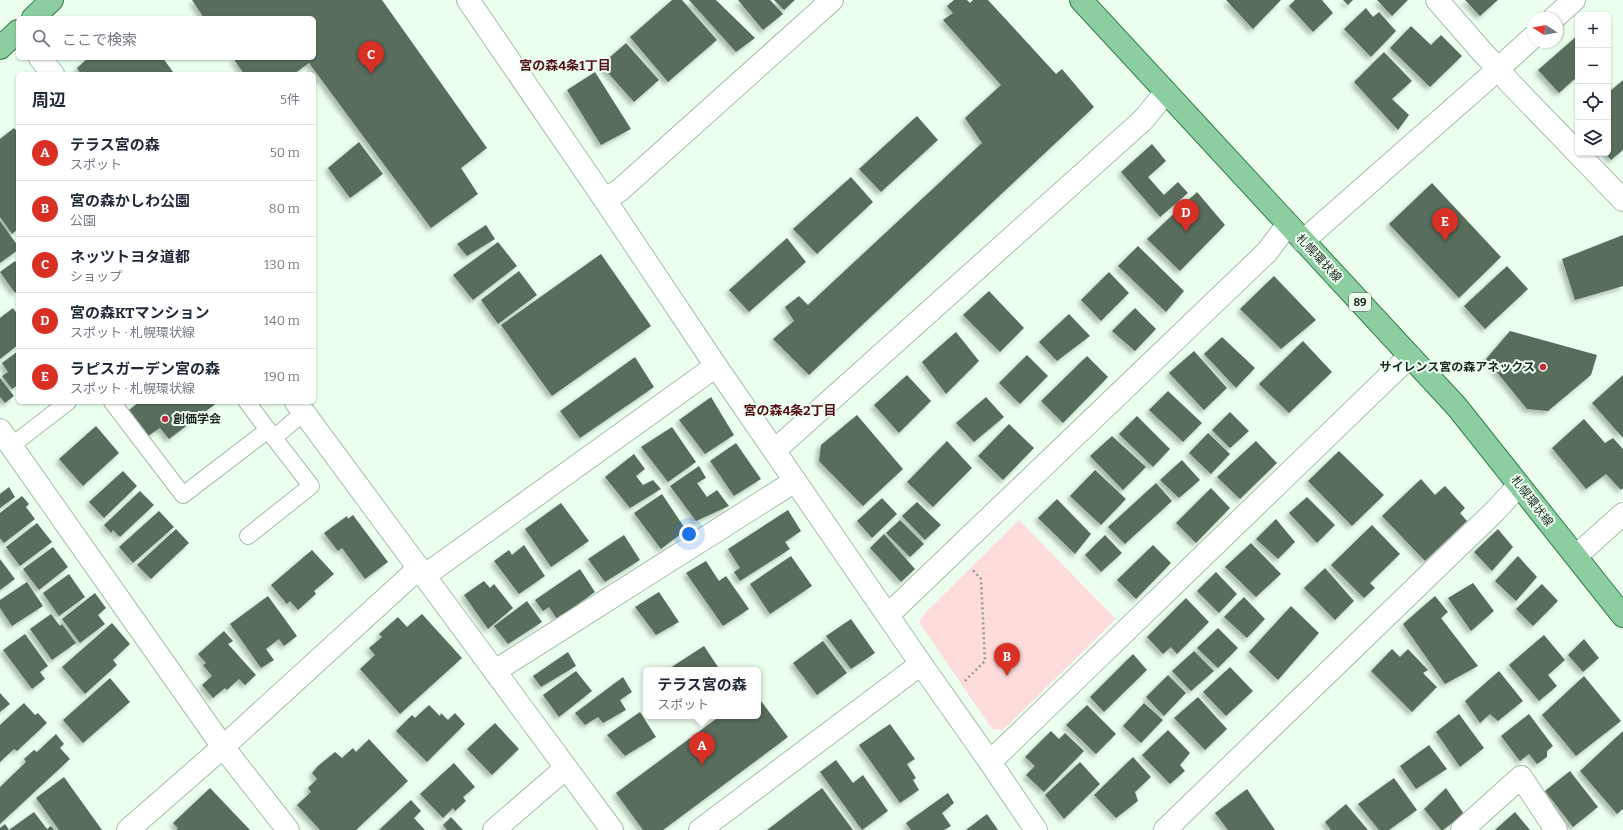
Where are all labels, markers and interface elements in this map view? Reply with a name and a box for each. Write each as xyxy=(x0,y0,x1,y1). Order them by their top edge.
north arrow xyxy=(1527,12,1563,48)
map controls xyxy=(1575,12,1611,156)
button: + xyxy=(1575,12,1611,48)
search box xyxy=(16,16,316,60)
icon: search xyxy=(30,27,52,49)
text: ここで検索 xyxy=(62,31,137,49)
pin: C xyxy=(358,41,384,74)
button: − xyxy=(1575,48,1611,84)
district label: 宮の森4条1丁目 xyxy=(519,58,611,73)
button: locate xyxy=(1575,84,1611,120)
text: 周辺 xyxy=(32,90,66,111)
text: 5件 xyxy=(280,92,300,107)
button: layers xyxy=(1575,120,1611,156)
text: テラス宮の森 xyxy=(70,136,160,154)
text: A xyxy=(40,145,50,160)
text: 50 m xyxy=(270,145,300,160)
text: スポット xyxy=(70,157,122,172)
text: 宮の森かしわ公園 xyxy=(70,192,190,210)
pin: D xyxy=(1173,199,1199,232)
text: B xyxy=(41,201,49,216)
text: 80 m xyxy=(269,201,300,216)
pin: E xyxy=(1432,208,1458,241)
text: 公園 xyxy=(70,213,96,228)
street label: 札幌環状線 xyxy=(1293,231,1345,285)
text: ネッツトヨタ道都 xyxy=(70,248,190,266)
text: C xyxy=(41,257,49,272)
text: 130 m xyxy=(264,257,300,272)
text: ショップ xyxy=(70,269,122,284)
road number: 89 xyxy=(1349,293,1371,311)
text: 宮の森KTマンション xyxy=(70,304,210,322)
text: D xyxy=(40,313,50,328)
text: 140 m xyxy=(264,313,300,328)
text: スポット · 札幌環状線 xyxy=(70,325,195,340)
text: ラピスガーデン宮の森 xyxy=(70,360,220,378)
place label: サイレンス宮の森アネックス xyxy=(1380,360,1535,374)
marker: サイレンス宮の森アネックス xyxy=(1538,362,1548,372)
text: E xyxy=(41,369,49,384)
text: 190 m xyxy=(264,369,300,384)
text: スポット · 札幌環状線 xyxy=(70,381,195,396)
district label: 宮の森4条2丁目 xyxy=(743,403,837,418)
place label: 創価学会 xyxy=(173,412,221,426)
marker: 創価学会 xyxy=(160,414,170,424)
street label: 札幌環状線 xyxy=(1508,473,1556,529)
your location xyxy=(679,524,699,544)
pin: B xyxy=(994,643,1020,676)
popup xyxy=(643,667,761,719)
text: テラス宮の森 xyxy=(657,676,747,694)
text: スポット xyxy=(657,697,709,712)
pin: A xyxy=(689,732,715,765)

